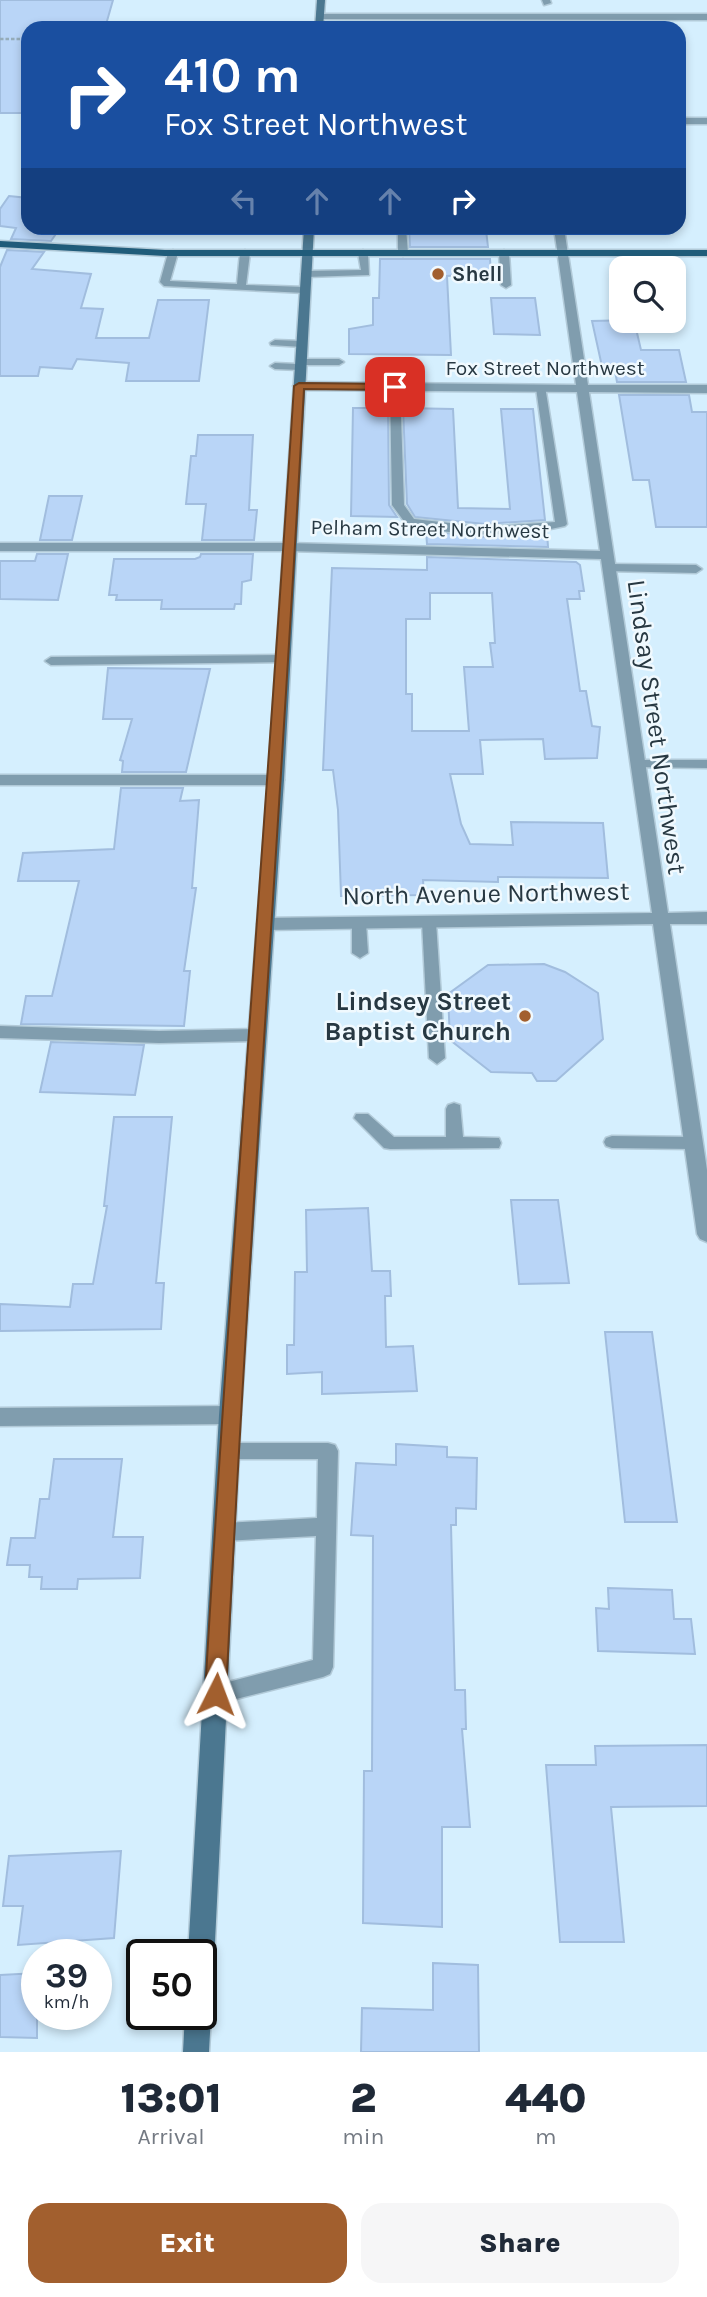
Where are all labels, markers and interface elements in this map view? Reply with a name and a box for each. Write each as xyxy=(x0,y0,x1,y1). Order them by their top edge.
text: 410 m xyxy=(164,47,301,104)
icon: right xyxy=(49,49,140,140)
text: Fox Street Northwest xyxy=(164,106,468,143)
icon: left xyxy=(225,182,263,220)
icon: ahead xyxy=(298,182,336,220)
icon: ahead xyxy=(371,182,409,220)
icon: right xyxy=(444,182,482,220)
map controls xyxy=(609,256,686,333)
button: search xyxy=(609,256,686,333)
place label: Shell xyxy=(452,262,502,286)
marker: Shell xyxy=(430,266,446,282)
street label: Fox Street Northwest xyxy=(445,356,645,380)
pin xyxy=(365,357,425,417)
icon: arrive xyxy=(376,368,414,406)
street label: Pelham Street Northwest xyxy=(310,515,550,543)
street label: Lindsay Street Northwest xyxy=(620,578,693,877)
street label: North Avenue Northwest xyxy=(342,875,630,912)
place label: Lindsey Street Baptist Church xyxy=(325,986,511,1047)
marker: Lindsey Street Baptist Church xyxy=(517,1008,533,1024)
position arrow xyxy=(179,1657,253,1731)
speed limit sign: 50 xyxy=(126,1939,217,2030)
text: 39 xyxy=(45,1955,88,1996)
text: km/h xyxy=(44,1991,89,2013)
text: 13:01 xyxy=(121,2073,222,2123)
text: 2 xyxy=(350,2073,377,2123)
text: 440 xyxy=(505,2073,586,2123)
text: Arrival xyxy=(137,2123,205,2150)
text: min xyxy=(342,2123,384,2150)
text: m xyxy=(535,2123,556,2150)
button: Exit xyxy=(28,2203,347,2283)
button: Share xyxy=(361,2203,679,2283)

